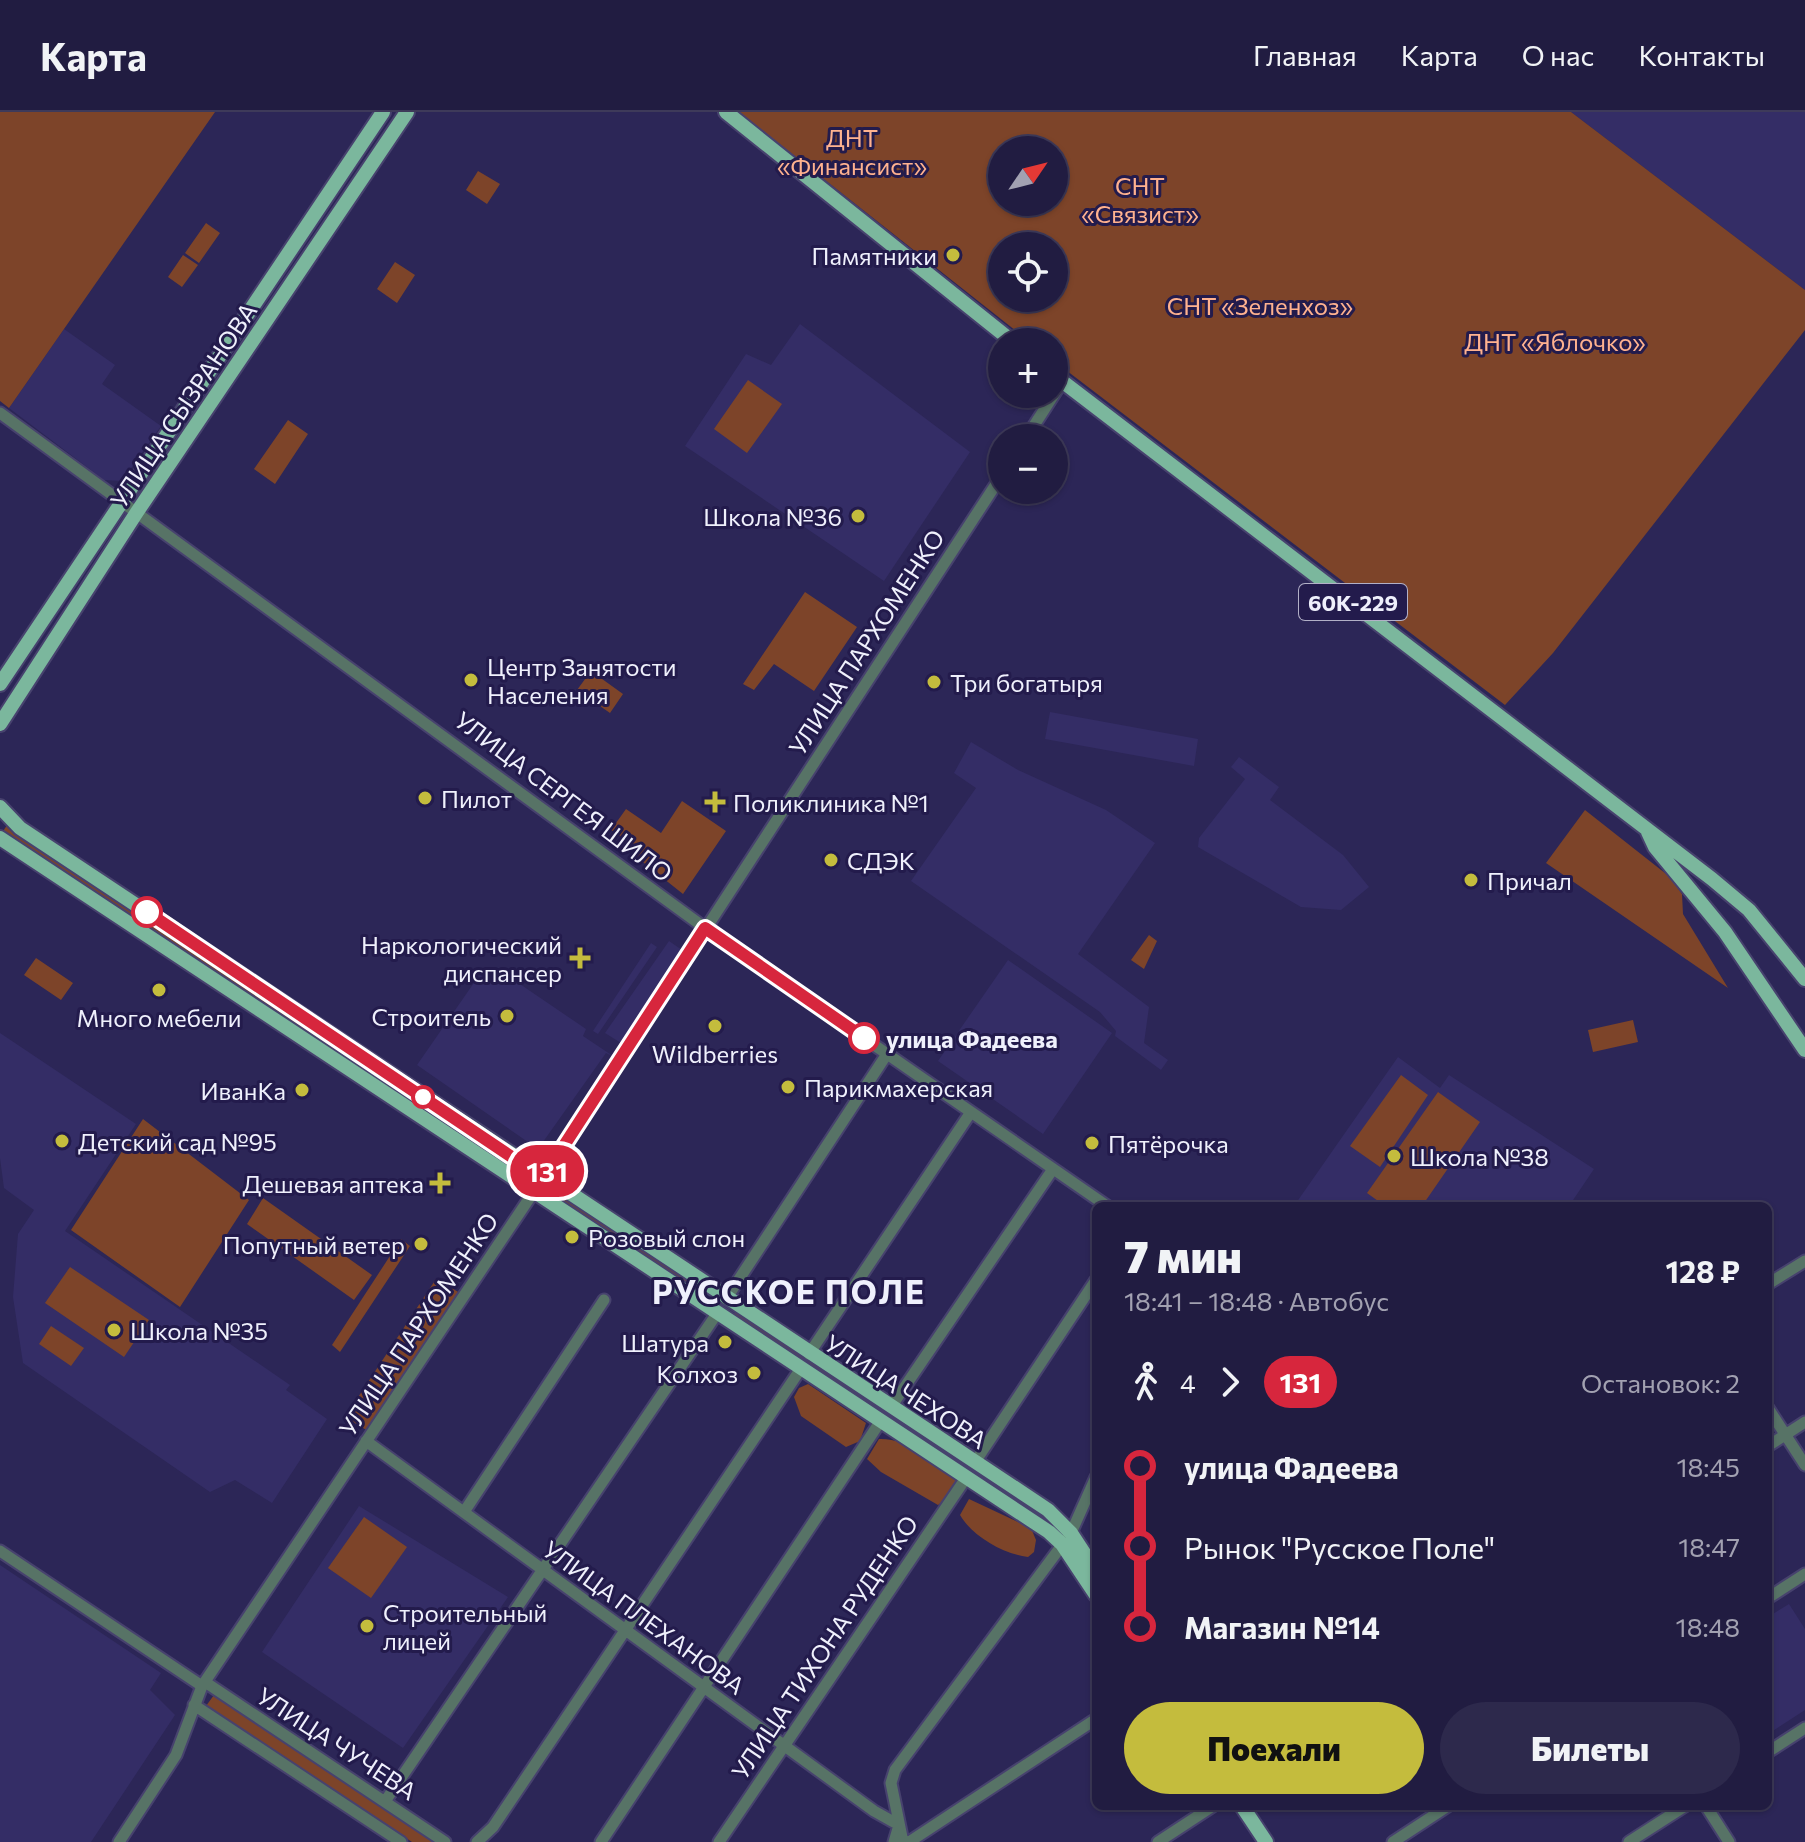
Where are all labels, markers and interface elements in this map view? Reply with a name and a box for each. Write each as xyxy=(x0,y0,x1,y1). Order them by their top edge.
text: Карта xyxy=(40,32,147,79)
text: Главная xyxy=(1253,38,1357,72)
text: Карта xyxy=(1401,38,1478,72)
text: О нас xyxy=(1522,38,1594,72)
text: Контакты xyxy=(1638,38,1765,72)
park label: ДНТ «Финансист» xyxy=(777,123,927,180)
north arrow xyxy=(988,136,1068,216)
map controls xyxy=(988,136,1068,504)
park label: СНТ «Связист» xyxy=(1081,171,1199,228)
button: locate xyxy=(988,232,1068,312)
place label: Памятники xyxy=(812,241,937,270)
marker: Памятники xyxy=(944,246,962,264)
park label: СНТ «Зеленхоз» xyxy=(1167,291,1353,320)
street label: УЛИЦА СЫЗРАНОВА xyxy=(104,297,262,513)
park label: ДНТ «Яблочко» xyxy=(1464,327,1646,356)
button: + xyxy=(988,328,1068,408)
button: − xyxy=(988,424,1068,504)
place label: Школа №36 xyxy=(703,502,842,531)
marker: Школа №36 xyxy=(849,507,867,525)
street label: УЛИЦА ПАРХОМЕНКО xyxy=(782,524,950,760)
road number: 60К-229 xyxy=(1299,584,1407,620)
place label: Центр Занятости Населения xyxy=(487,652,676,709)
place label: Три богатыря xyxy=(950,668,1103,697)
marker: Центр Занятости Населения xyxy=(462,671,480,689)
marker: Три богатыря xyxy=(925,673,943,691)
street label: УЛИЦА СЕРГЕЯ ШИЛО xyxy=(450,705,678,887)
place label: Пилот xyxy=(441,784,512,813)
place label: Поликлиника №1 xyxy=(733,788,929,817)
marker: Пилот xyxy=(416,789,434,807)
marker: Поликлиника №1 xyxy=(704,791,726,813)
place label: СДЭК xyxy=(847,846,915,875)
marker: СДЭК xyxy=(822,851,840,869)
place label: Причал xyxy=(1487,866,1572,895)
marker: Причал xyxy=(1462,871,1480,889)
unlabelled marker xyxy=(132,897,162,927)
place label: Наркологический диспансер xyxy=(361,930,562,987)
marker: Наркологический диспансер xyxy=(569,947,591,969)
marker: Много мебели xyxy=(150,981,168,999)
place label: Строитель xyxy=(372,1002,491,1031)
place label: Много мебели xyxy=(77,1003,241,1032)
marker: Строитель xyxy=(498,1007,516,1025)
marker: Wildberries xyxy=(706,1017,724,1035)
marker: улица Фадеева xyxy=(849,1023,879,1053)
place label: улица Фадеева xyxy=(886,1024,1058,1053)
place label: Wildberries xyxy=(652,1039,778,1068)
place label: Парикмахерская xyxy=(804,1073,993,1102)
place label: ИванКа xyxy=(201,1076,286,1105)
marker: Парикмахерская xyxy=(779,1078,797,1096)
marker: ИванКа xyxy=(293,1081,311,1099)
unlabelled marker xyxy=(412,1086,434,1108)
place label: Детский сад №95 xyxy=(78,1127,277,1156)
place label: Пятёрочка xyxy=(1108,1129,1229,1158)
marker: Детский сад №95 xyxy=(53,1132,71,1150)
marker: Пятёрочка xyxy=(1083,1134,1101,1152)
place label: Школа №38 xyxy=(1410,1142,1549,1171)
line badge: 131 xyxy=(501,1145,593,1197)
marker: Школа №38 xyxy=(1385,1147,1403,1165)
text: 131 xyxy=(526,1154,568,1188)
place label: Дешевая аптека xyxy=(242,1169,424,1198)
marker: Дешевая аптека xyxy=(431,1174,449,1192)
street label: УЛИЦА ПАРХОМЕНКО xyxy=(332,1207,504,1441)
place label: Розовый слон xyxy=(588,1223,745,1252)
marker: Розовый слон xyxy=(563,1228,581,1246)
text: 7 мин xyxy=(1124,1228,1242,1282)
place label: Попутный ветер xyxy=(223,1230,405,1259)
marker: Попутный ветер xyxy=(412,1235,430,1253)
text: 128 ₽ xyxy=(1665,1252,1740,1289)
district label: РУССКОЕ ПОЛЕ xyxy=(652,1271,926,1311)
text: 18:41 – 18:48 · Автобус xyxy=(1124,1285,1389,1316)
place label: Школа №35 xyxy=(130,1316,268,1345)
marker: Школа №35 xyxy=(105,1321,123,1339)
place label: Шатура xyxy=(621,1328,709,1357)
street label: УЛИЦА ЧЕХОВА xyxy=(820,1328,992,1454)
marker: Шатура xyxy=(716,1333,734,1351)
place label: Колхоз xyxy=(657,1359,738,1388)
icon: walk xyxy=(1124,1360,1168,1404)
icon: forward xyxy=(1208,1360,1252,1404)
marker: Колхоз xyxy=(745,1364,763,1382)
text: 131 xyxy=(1280,1365,1321,1399)
text: 4 xyxy=(1180,1367,1196,1398)
text: Остановок: 2 xyxy=(1581,1367,1740,1398)
text: улица Фадеева xyxy=(1184,1448,1399,1485)
text: 18:45 xyxy=(1676,1451,1740,1482)
street label: УЛИЦА ТИХОНА РУДЕНКО xyxy=(725,1510,923,1784)
text: Рынок "Русское Поле" xyxy=(1184,1528,1495,1565)
text: 18:47 xyxy=(1678,1531,1740,1562)
street label: УЛИЦА ПЛЕХАНОВА xyxy=(537,1534,751,1700)
place label: Строительный лицей xyxy=(383,1598,547,1655)
text: Магазин №14 xyxy=(1184,1608,1380,1645)
text: 18:48 xyxy=(1676,1611,1740,1642)
marker: Строительный лицей xyxy=(358,1617,376,1635)
street label: УЛИЦА ЧУЧЕВА xyxy=(252,1681,422,1805)
button: Поехали xyxy=(1124,1702,1424,1794)
button: Билеты xyxy=(1440,1702,1740,1794)

